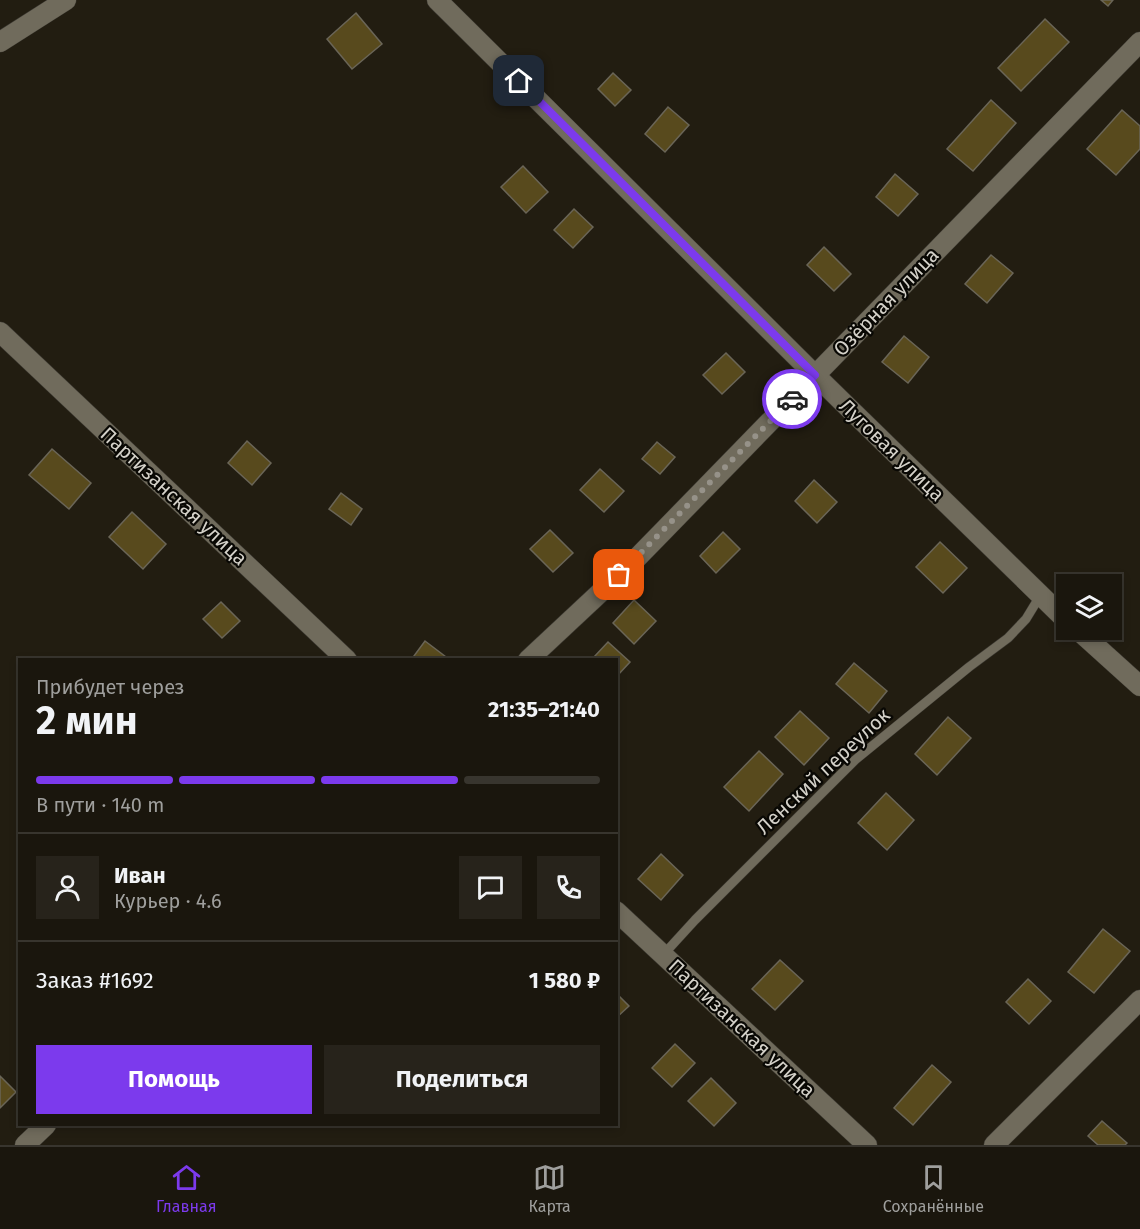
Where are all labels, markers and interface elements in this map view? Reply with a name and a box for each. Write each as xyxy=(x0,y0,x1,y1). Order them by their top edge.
pin xyxy=(493,55,544,106)
icon: home xyxy=(502,64,535,97)
street label: Озёрная улица xyxy=(828,243,944,361)
courier xyxy=(762,369,822,429)
icon: car xyxy=(776,383,809,416)
street label: Луговая улица xyxy=(834,394,950,506)
street label: Партизанская улица xyxy=(96,422,252,570)
pin xyxy=(593,549,644,600)
icon: bag xyxy=(602,558,635,591)
map controls xyxy=(1056,574,1122,640)
button: layers xyxy=(1056,574,1122,640)
text: Прибудет через xyxy=(36,675,185,699)
text: 21:35–21:40 xyxy=(488,696,600,723)
text: 2 мин xyxy=(36,698,138,744)
street label: Ленский переулок xyxy=(751,703,895,839)
text: В пути · 140 m xyxy=(36,793,164,817)
button: person xyxy=(36,856,99,919)
button: chat xyxy=(459,856,522,919)
button: phone xyxy=(537,856,600,919)
text: Иван xyxy=(114,862,166,889)
text: Курьер · 4.6 xyxy=(114,889,222,913)
street label: Партизанская улица xyxy=(664,954,820,1102)
text: Заказ #1692 xyxy=(36,967,154,994)
text: 1 580 ₽ xyxy=(529,967,600,994)
button: Помощь xyxy=(36,1045,312,1114)
button: Поделиться xyxy=(324,1045,600,1114)
tab: Главная xyxy=(156,1161,216,1216)
tab: Карта xyxy=(528,1161,571,1216)
tab: Сохранённые xyxy=(883,1161,984,1216)

